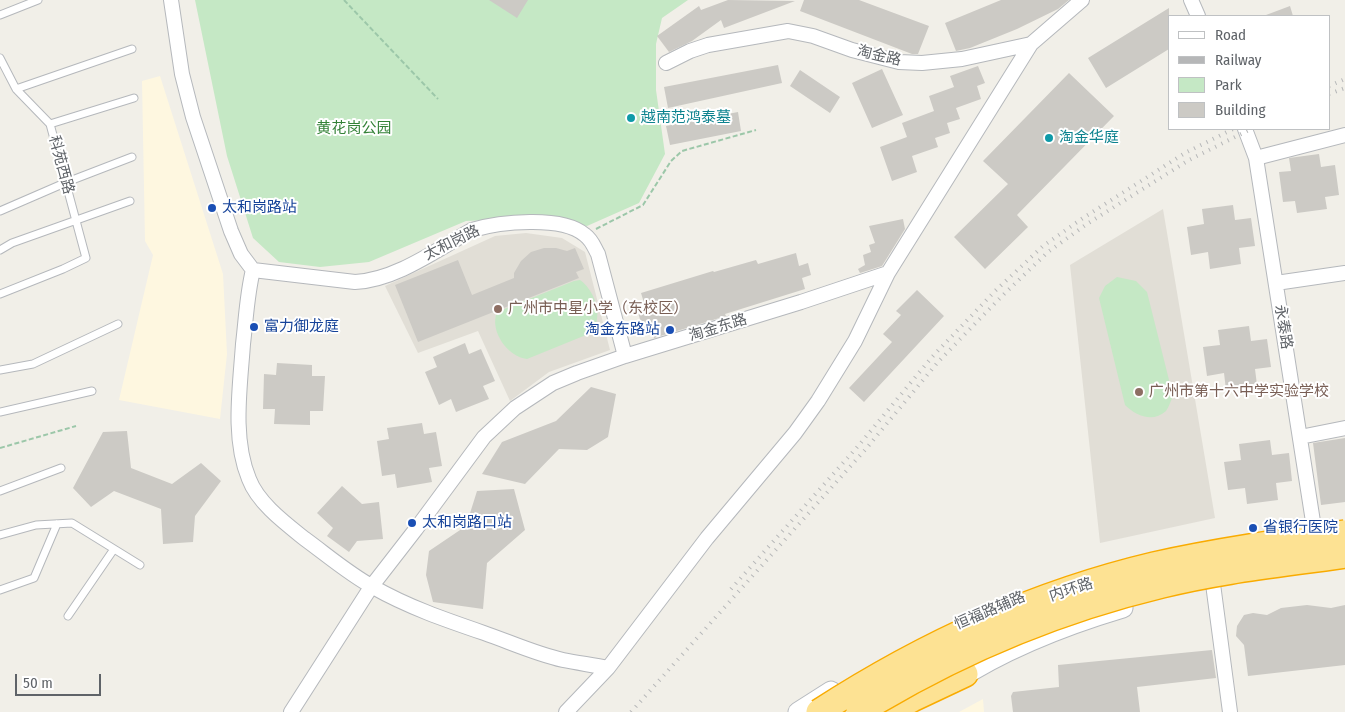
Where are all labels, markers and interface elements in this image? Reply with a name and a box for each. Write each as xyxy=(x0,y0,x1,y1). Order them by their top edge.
legend xyxy=(1168,15,1330,130)
text: Road xyxy=(1215,26,1246,44)
street label: 淘金路 xyxy=(855,42,903,70)
text: Railway xyxy=(1215,51,1262,69)
text: Park xyxy=(1215,76,1242,94)
text: Building xyxy=(1215,101,1266,119)
place label: 越南范鸿泰墓 xyxy=(641,109,731,127)
marker: 越南范鸿泰墓 xyxy=(625,112,637,124)
park label: 黄花岗公园 xyxy=(317,120,391,138)
place label: 淘金华庭 xyxy=(1059,129,1119,147)
marker: 淘金华庭 xyxy=(1043,132,1055,144)
street label: 科苑西路 xyxy=(45,134,77,196)
place label: 太和岗路站 xyxy=(222,199,297,217)
marker: 太和岗路站 xyxy=(206,202,218,214)
street label: 太和岗路 xyxy=(421,222,483,264)
place label: 广州市中星小学（东校区） xyxy=(508,300,688,318)
marker: 广州市中星小学（东校区） xyxy=(492,303,504,315)
street label: 永泰路 xyxy=(1271,303,1295,351)
street label: 淘金东路 xyxy=(687,311,749,345)
place label: 富力御龙庭 xyxy=(264,318,339,336)
marker: 富力御龙庭 xyxy=(248,321,260,333)
place label: 淘金东路站 xyxy=(585,321,660,339)
marker: 淘金东路站 xyxy=(664,324,676,336)
place label: 广州市第十六中学实验学校 xyxy=(1149,383,1329,401)
marker: 广州市第十六中学实验学校 xyxy=(1133,386,1145,398)
place label: 太和岗路口站 xyxy=(422,514,512,532)
marker: 太和岗路口站 xyxy=(406,517,418,529)
place label: 省银行医院 xyxy=(1263,519,1338,537)
marker: 省银行医院 xyxy=(1247,522,1259,534)
street label: 内环路 xyxy=(1047,574,1095,606)
street label: 恒福路辅路 xyxy=(952,588,1028,634)
scale bar xyxy=(18,664,104,696)
text: 50 m xyxy=(23,674,53,692)

